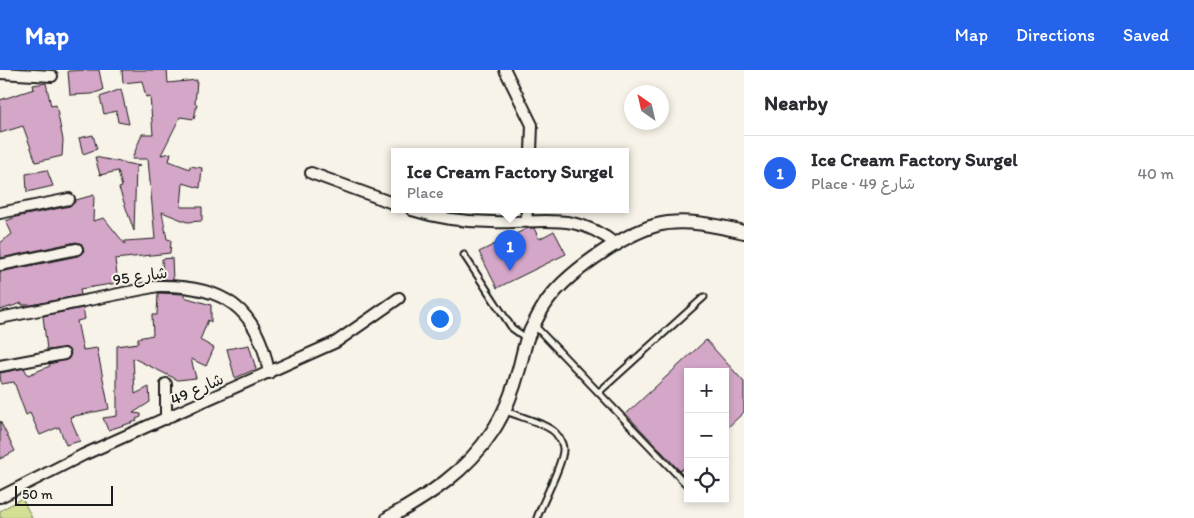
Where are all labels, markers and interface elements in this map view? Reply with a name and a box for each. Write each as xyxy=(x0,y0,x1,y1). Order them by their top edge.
text: Map xyxy=(25,21,69,50)
text: Map xyxy=(955,24,988,46)
text: Directions xyxy=(1016,24,1095,46)
text: Saved xyxy=(1123,24,1169,46)
north arrow xyxy=(624,85,669,130)
text: Nearby xyxy=(764,90,828,115)
popup xyxy=(391,148,629,213)
text: Ice Cream Factory Surgel xyxy=(811,148,1018,171)
text: Ice Cream Factory Surgel xyxy=(407,160,613,183)
text: 1 xyxy=(776,164,784,183)
text: 40 m xyxy=(1137,164,1174,183)
text: Place · شارع 49 xyxy=(811,174,915,193)
text: Place xyxy=(407,183,444,202)
pin: 1 xyxy=(494,230,526,271)
street label: شارع 95 xyxy=(111,263,169,291)
your location xyxy=(427,306,453,332)
map controls xyxy=(684,368,729,503)
button: + xyxy=(684,368,729,413)
street label: شارع 49 xyxy=(167,369,227,411)
button: − xyxy=(684,413,729,458)
button: locate xyxy=(684,458,729,503)
scale bar xyxy=(15,483,112,506)
text: 50 m xyxy=(22,486,53,503)

